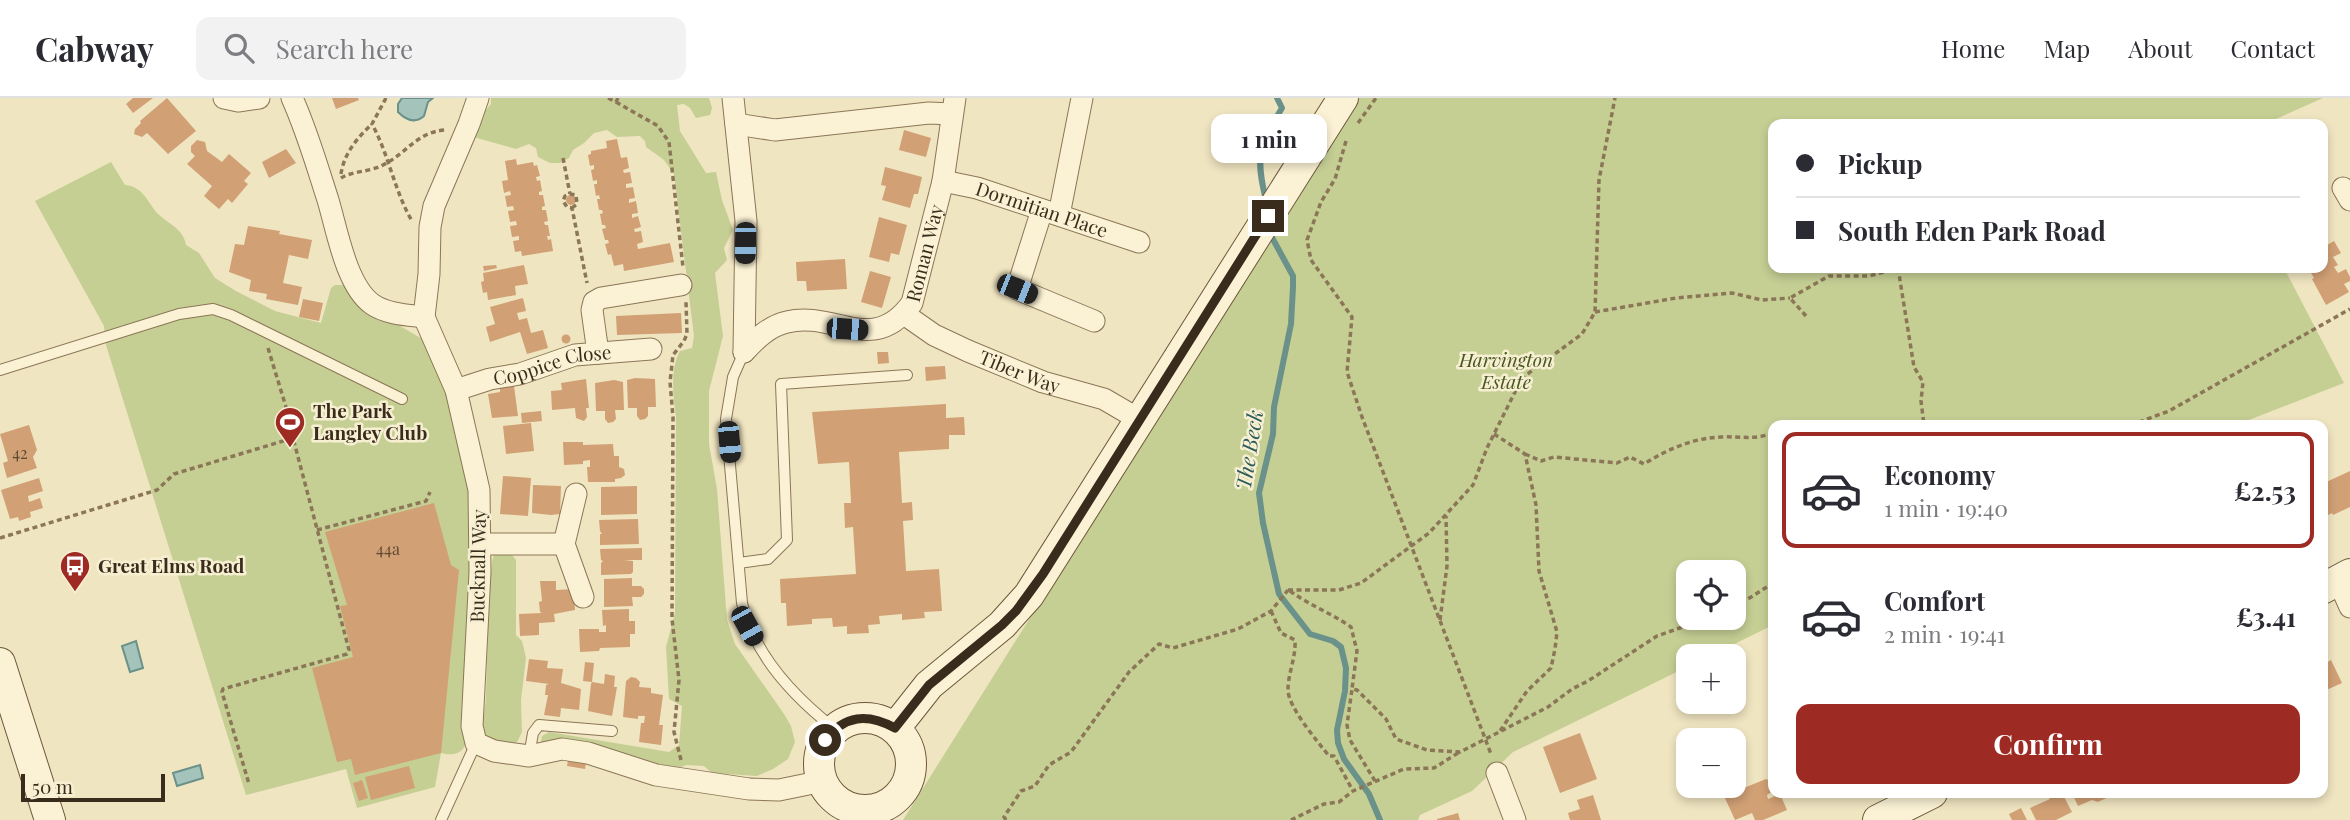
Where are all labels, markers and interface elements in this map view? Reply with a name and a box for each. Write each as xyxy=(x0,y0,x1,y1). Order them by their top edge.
search box xyxy=(196,17,686,80)
text: Cabway xyxy=(35,26,154,70)
icon: search xyxy=(220,29,258,67)
text: Search here xyxy=(276,31,413,66)
text: Home xyxy=(1941,32,2005,64)
text: Map xyxy=(2043,32,2090,64)
text: About xyxy=(2128,32,2192,64)
text: Contact xyxy=(2230,32,2315,64)
callout: 1 min xyxy=(1210,115,1326,164)
text: 1 min xyxy=(1241,123,1297,154)
text: Pickup xyxy=(1838,146,1922,181)
street label: Dormitian Place xyxy=(973,175,1112,243)
route end xyxy=(1252,200,1284,232)
street label: Roman Way xyxy=(899,201,949,305)
text: South Eden Park Road xyxy=(1838,213,2106,248)
car xyxy=(735,222,756,264)
car xyxy=(994,271,1041,307)
car xyxy=(826,317,869,341)
street label: Coppice Close xyxy=(491,338,612,390)
street label: Tiber Way xyxy=(976,343,1064,398)
park label: Harvington Estate xyxy=(1458,346,1553,394)
place label: The Park Langley Club xyxy=(313,397,427,445)
sports icon: The Park Langley Club xyxy=(273,405,307,449)
water label: The Beck xyxy=(1228,408,1268,492)
car xyxy=(717,420,742,464)
house number: 42 xyxy=(12,442,28,463)
text: Economy xyxy=(1884,457,1995,492)
icon: car xyxy=(1800,459,1863,522)
text: £2.53 xyxy=(2234,473,2296,508)
text: 1 min · 19:40 xyxy=(1884,492,2008,523)
street label: Bucknall Way xyxy=(463,509,491,623)
house number: 44a xyxy=(376,538,400,559)
bus stop icon: Great Elms Road xyxy=(58,549,92,593)
place label: Great Elms Road xyxy=(98,552,245,578)
map controls xyxy=(1676,560,1746,798)
button: locate xyxy=(1676,560,1746,630)
text: Comfort xyxy=(1884,583,1985,618)
icon: car xyxy=(1800,585,1863,648)
text: £3.41 xyxy=(2236,599,2296,634)
car xyxy=(728,603,767,649)
text: 2 min · 19:41 xyxy=(1884,618,2005,649)
button: + xyxy=(1676,644,1746,714)
button: Confirm xyxy=(1796,704,2300,784)
route start xyxy=(809,724,841,756)
button: − xyxy=(1676,728,1746,798)
scale bar xyxy=(21,771,164,803)
text: 50 m xyxy=(32,773,73,799)

